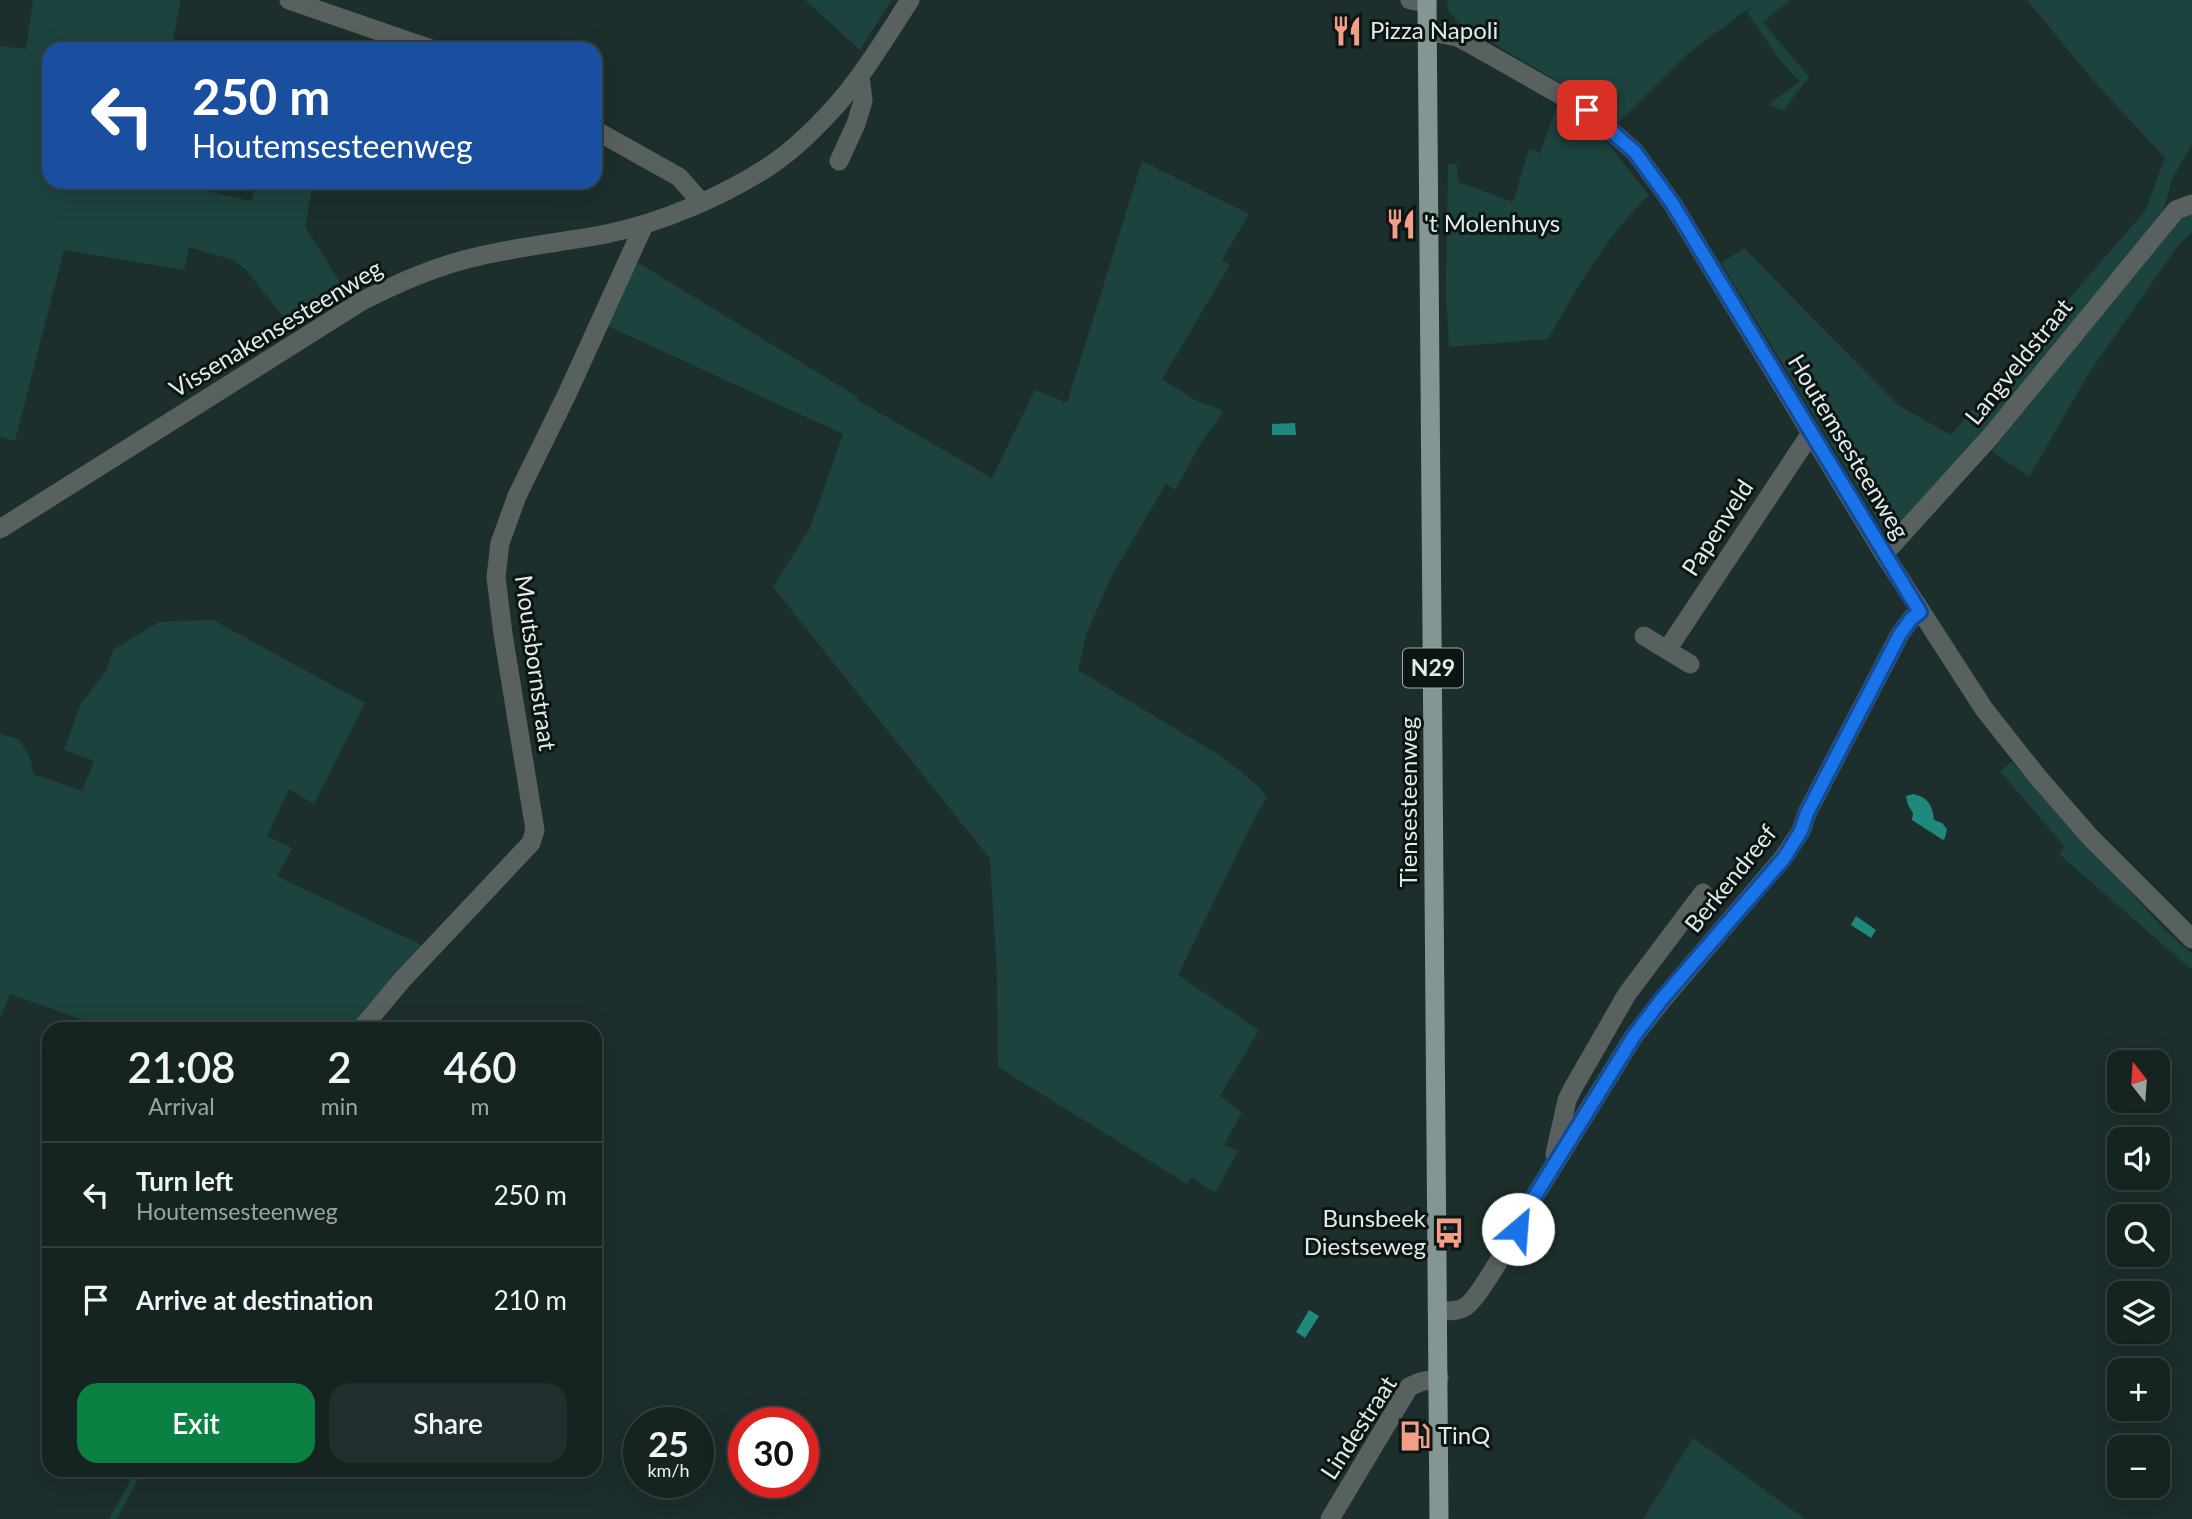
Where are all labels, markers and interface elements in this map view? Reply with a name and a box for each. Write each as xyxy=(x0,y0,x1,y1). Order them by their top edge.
restaurant icon: Pizza Napoli xyxy=(1330,14,1364,48)
place label: Pizza Napoli xyxy=(1370,15,1498,44)
text: 250 m xyxy=(192,67,330,125)
icon: left xyxy=(77,70,168,161)
pin xyxy=(1557,80,1617,140)
icon: arrive xyxy=(1568,91,1606,129)
text: Houtemsesteenweg xyxy=(192,126,473,165)
restaurant icon: 't Molenhuys xyxy=(1384,207,1418,241)
place label: 't Molenhuys xyxy=(1424,208,1560,237)
street label: Vissenakensesteenweg xyxy=(164,253,387,403)
street label: Langveldstraat xyxy=(1958,292,2078,430)
street label: Houtemsesteenweg xyxy=(1783,349,1916,544)
street label: Papenveld xyxy=(1675,474,1759,581)
street label: Moutsbornstraat xyxy=(510,573,563,753)
road number: N29 xyxy=(1403,648,1463,688)
street label: Tiensesteenweg xyxy=(1393,717,1422,887)
street label: Berkendreef xyxy=(1678,818,1782,938)
text: 21:08 xyxy=(127,1042,235,1092)
text: 2 xyxy=(327,1042,352,1092)
text: 460 xyxy=(444,1042,517,1092)
north arrow xyxy=(2107,1050,2170,1113)
map controls xyxy=(2107,1050,2170,1498)
text: Arrival xyxy=(148,1092,215,1120)
text: min xyxy=(321,1092,358,1120)
text: m xyxy=(471,1092,490,1120)
button: sound xyxy=(2107,1127,2170,1190)
text: Turn left xyxy=(136,1165,233,1197)
icon: left xyxy=(77,1176,115,1214)
text: 250 m xyxy=(494,1179,567,1211)
position arrow xyxy=(1481,1192,1555,1266)
text: Houtemsesteenweg xyxy=(136,1197,338,1225)
place label: Bunsbeek Diestseweg xyxy=(1304,1203,1427,1260)
button: search xyxy=(2107,1204,2170,1267)
bus stop icon: Bunsbeek Diestseweg xyxy=(1432,1216,1466,1250)
icon: arrive xyxy=(77,1281,115,1319)
button: layers xyxy=(2107,1281,2170,1344)
text: Arrive at destination xyxy=(136,1284,373,1316)
text: 210 m xyxy=(494,1284,567,1316)
button: + xyxy=(2107,1358,2170,1421)
street label: Lindestraat xyxy=(1314,1370,1402,1484)
button: Exit xyxy=(77,1383,315,1463)
button: Share xyxy=(329,1383,567,1463)
speed limit sign: 30 xyxy=(728,1407,819,1498)
fuel station icon: TinQ xyxy=(1398,1419,1432,1453)
place label: TinQ xyxy=(1438,1420,1490,1449)
text: 25 xyxy=(648,1422,689,1464)
button: − xyxy=(2107,1435,2170,1498)
text: km/h xyxy=(647,1459,690,1481)

